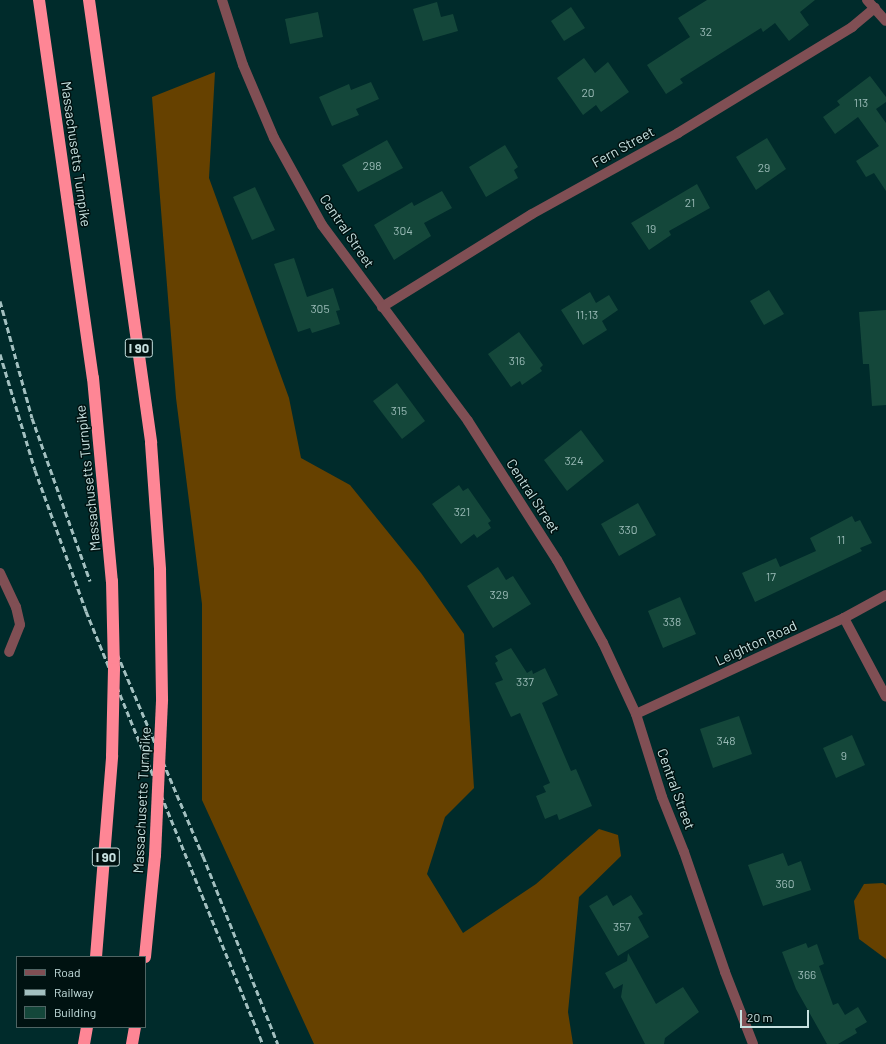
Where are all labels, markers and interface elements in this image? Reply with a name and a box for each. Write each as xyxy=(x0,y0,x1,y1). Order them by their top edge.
house number: 32 xyxy=(700,25,712,39)
street label: Massachusetts Turnpike xyxy=(57,80,95,228)
house number: 20 xyxy=(581,86,595,100)
house number: 113 xyxy=(854,96,868,110)
street label: Fern Street xyxy=(589,123,657,171)
house number: 298 xyxy=(363,159,381,173)
house number: 29 xyxy=(758,161,770,175)
street label: Central Street xyxy=(316,191,378,271)
house number: 21 xyxy=(685,196,695,210)
house number: 19 xyxy=(646,222,656,236)
house number: 304 xyxy=(393,224,413,238)
house number: 305 xyxy=(310,302,330,316)
house number: 11;13 xyxy=(576,308,598,322)
road number: I 90 xyxy=(124,337,154,359)
house number: 316 xyxy=(509,354,525,368)
street label: Massachusetts Turnpike xyxy=(72,404,104,552)
house number: 315 xyxy=(391,404,407,418)
house number: 324 xyxy=(564,454,584,468)
street label: Central Street xyxy=(503,456,563,536)
house number: 321 xyxy=(454,505,470,519)
house number: 330 xyxy=(618,523,638,537)
house number: 11 xyxy=(837,533,845,547)
house number: 17 xyxy=(766,570,776,584)
house number: 329 xyxy=(490,588,508,602)
house number: 338 xyxy=(663,615,681,629)
street label: Leighton Road xyxy=(713,617,799,669)
house number: 337 xyxy=(516,675,534,689)
street label: Massachusetts Turnpike xyxy=(130,726,154,874)
house number: 348 xyxy=(716,734,736,748)
street label: Central Street xyxy=(654,746,698,832)
house number: 9 xyxy=(841,749,847,763)
road number: I 90 xyxy=(91,846,121,868)
house number: 360 xyxy=(775,877,795,891)
house number: 357 xyxy=(613,920,631,934)
legend xyxy=(16,956,146,1028)
text: Road xyxy=(54,965,81,979)
house number: 366 xyxy=(798,968,816,982)
text: Railway xyxy=(54,985,93,999)
scale bar xyxy=(742,1002,811,1028)
text: Building xyxy=(54,1005,96,1019)
text: 20 m xyxy=(747,1010,773,1024)

